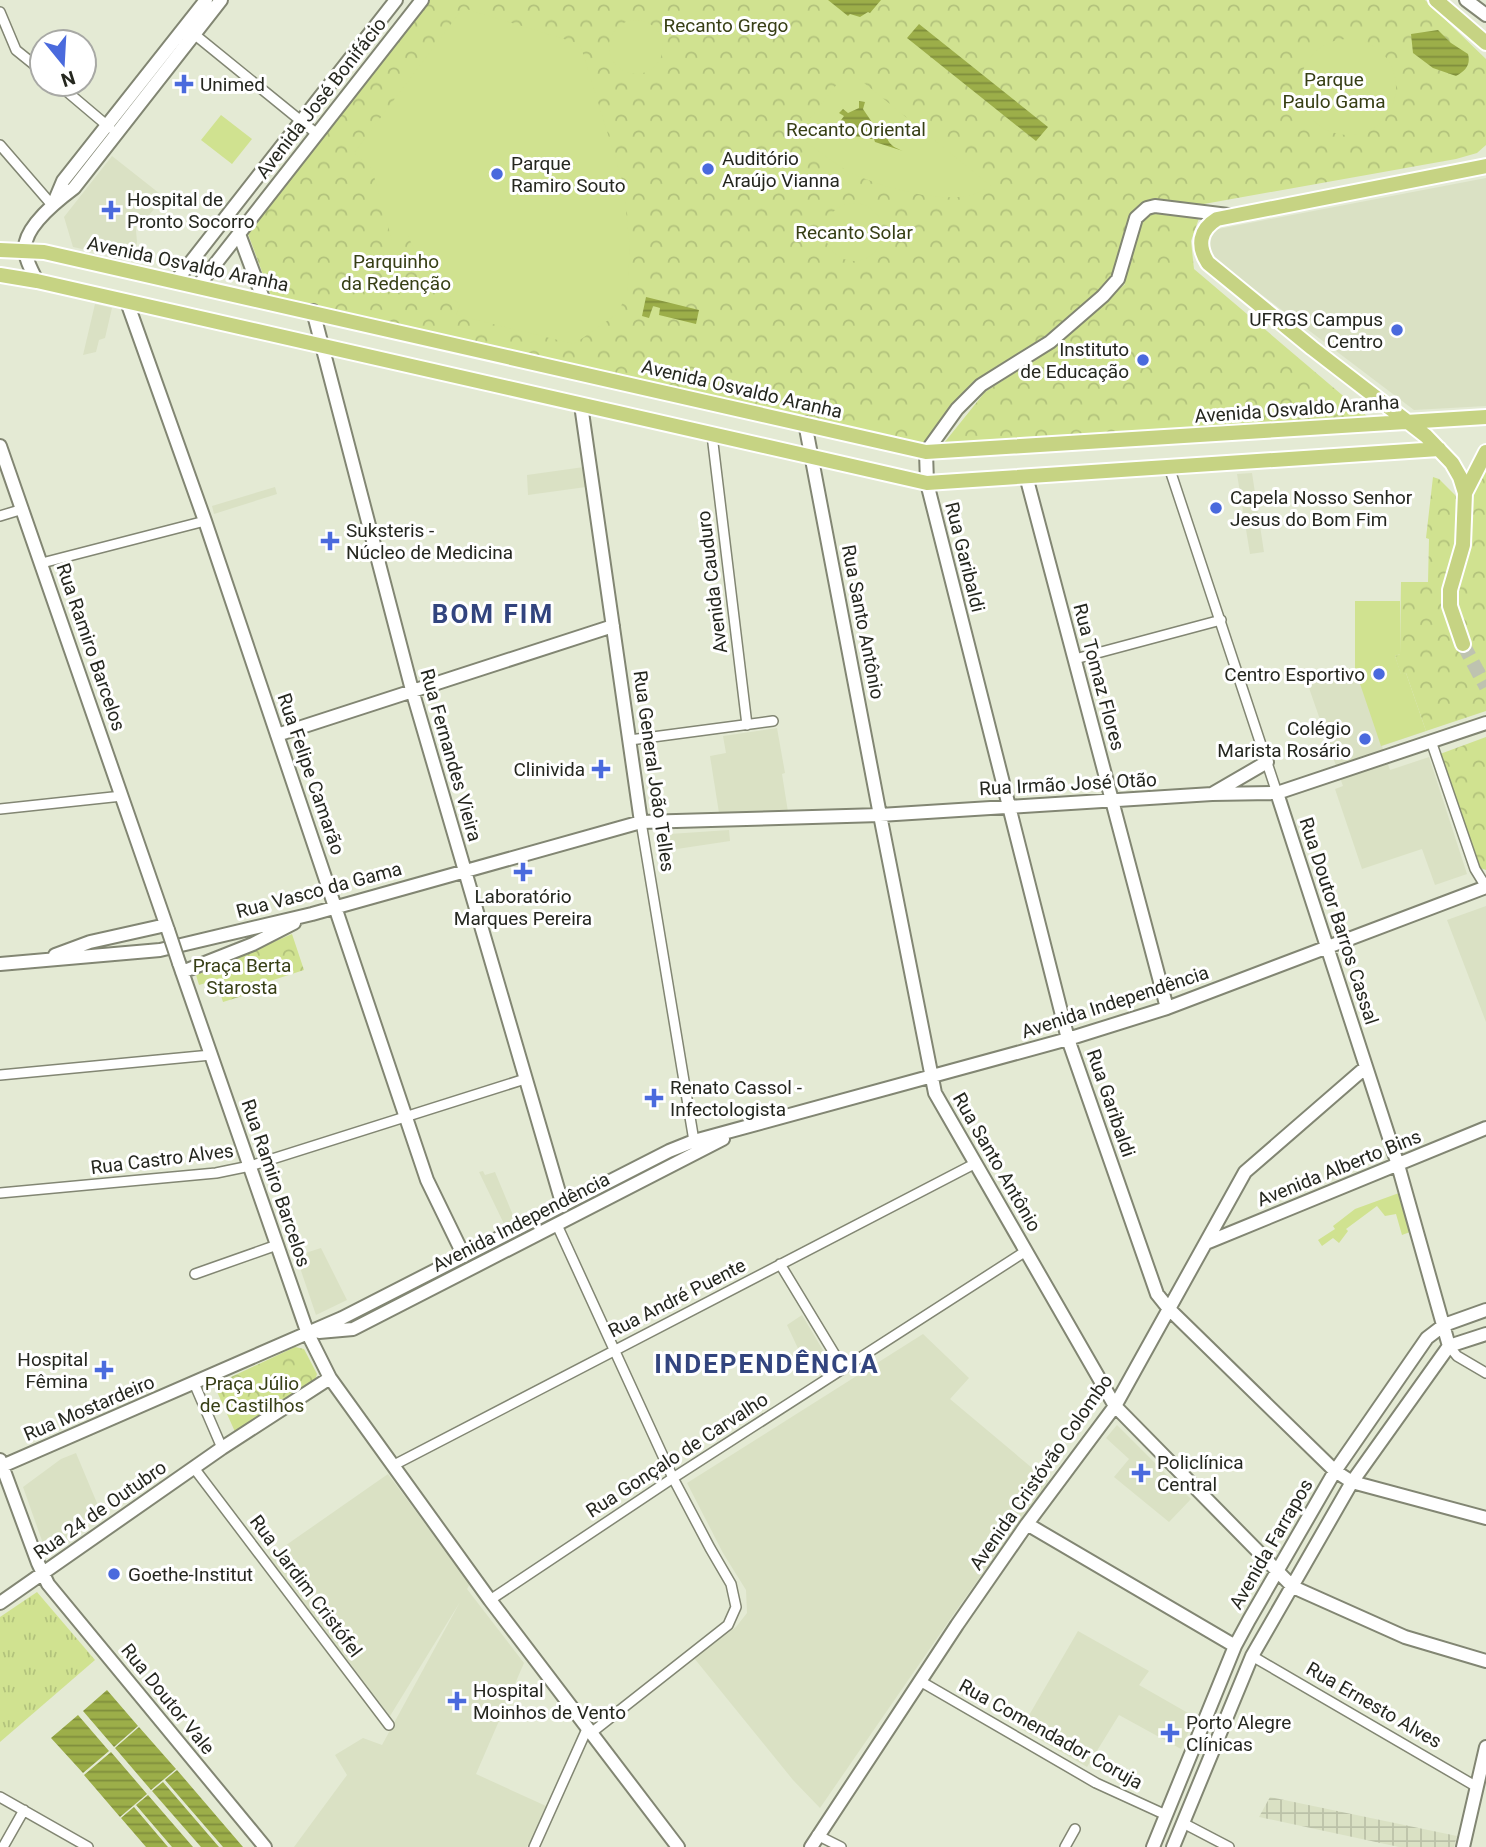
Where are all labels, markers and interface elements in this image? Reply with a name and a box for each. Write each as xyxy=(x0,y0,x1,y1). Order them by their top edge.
street label: Avenida José Bonifácio xyxy=(251,13,391,183)
park label: Recanto Grego xyxy=(664,14,788,37)
north arrow xyxy=(28,28,98,98)
text: N xyxy=(58,66,78,92)
park label: Parque Paulo Gama xyxy=(1282,68,1386,113)
place label: Unimed xyxy=(200,73,265,96)
marker: Unimed xyxy=(174,74,194,94)
park label: Recanto Oriental xyxy=(786,118,926,141)
place label: Auditório Araújo Vianna xyxy=(722,147,840,192)
place label: Parque Ramiro Souto xyxy=(511,152,626,197)
marker: Auditório Araújo Vianna xyxy=(700,161,716,177)
marker: Parque Ramiro Souto xyxy=(489,166,505,182)
place label: Hospital de Pronto Socorro xyxy=(127,188,255,233)
marker: Hospital de Pronto Socorro xyxy=(101,200,121,220)
park label: Recanto Solar xyxy=(795,221,913,244)
street label: Avenida Osvaldo Aranha xyxy=(85,231,291,297)
park label: Parquinho da Redenção xyxy=(341,250,451,295)
place label: UFRGS Campus Centro xyxy=(1249,308,1383,353)
marker: UFRGS Campus Centro xyxy=(1389,322,1405,338)
place label: Instituto de Educação xyxy=(1020,338,1129,383)
marker: Instituto de Educação xyxy=(1135,352,1151,368)
street label: Avenida Osvaldo Aranha xyxy=(639,355,845,423)
street label: Avenida Osvaldo Aranha xyxy=(1194,390,1400,428)
place label: Capela Nosso Senhor Jesus do Bom Fim xyxy=(1230,486,1413,531)
street label: Rua Garibaldi xyxy=(940,500,990,614)
marker: Capela Nosso Senhor Jesus do Bom Fim xyxy=(1208,500,1224,516)
street label: Avenida Cauduro xyxy=(692,509,732,655)
place label: Suksteris - Núcleo de Medicina xyxy=(346,519,513,564)
marker: Suksteris - Núcleo de Medicina xyxy=(320,531,340,551)
street label: Rua Santo Antônio xyxy=(837,543,889,701)
street label: Rua Ramiro Barcelos xyxy=(51,560,131,734)
district label: BOM FIM xyxy=(432,599,554,629)
street label: Rua Tomaz Flores xyxy=(1068,601,1130,753)
place label: Centro Esportivo xyxy=(1224,663,1365,686)
street label: Rua Fernandes Vieira xyxy=(415,666,487,844)
marker: Centro Esportivo xyxy=(1371,666,1387,682)
street label: Rua General João Telles xyxy=(628,669,680,873)
street label: Rua Felipe Camarão xyxy=(273,690,349,858)
place label: Colégio Marista Rosário xyxy=(1217,717,1351,762)
marker: Colégio Marista Rosário xyxy=(1357,731,1373,747)
place label: Clinivida xyxy=(513,758,585,781)
marker: Clinivida xyxy=(591,759,611,779)
street label: Rua Irmão José Otão xyxy=(979,768,1157,800)
street label: Rua Doutor Barros Cassal xyxy=(1295,814,1383,1028)
street label: Rua Vasco da Gama xyxy=(234,857,404,923)
marker: Laboratório Marques Pereira xyxy=(513,862,533,882)
place label: Laboratório Marques Pereira xyxy=(454,885,592,930)
park label: Praça Berta Starosta xyxy=(193,954,291,999)
street label: Avenida Independência xyxy=(1018,961,1212,1043)
street label: Rua Garibaldi xyxy=(1082,1046,1140,1160)
place label: Renato Cassol - Infectologista xyxy=(670,1076,802,1121)
marker: Renato Cassol - Infectologista xyxy=(644,1088,664,1108)
street label: Rua Santo Antônio xyxy=(948,1088,1046,1236)
street label: Rua Ramiro Barcelos xyxy=(236,1096,316,1270)
street label: Avenida Alberto Bins xyxy=(1254,1125,1424,1211)
street label: Rua Castro Alves xyxy=(89,1139,235,1179)
street label: Avenida Independência xyxy=(429,1167,613,1277)
street label: Rua André Puente xyxy=(604,1253,750,1343)
place label: Hospital Fêmina xyxy=(17,1348,88,1393)
district label: INDEPENDÊNCIA xyxy=(654,1349,880,1379)
marker: Hospital Fêmina xyxy=(94,1360,114,1380)
street label: Rua Mostardeiro xyxy=(20,1370,158,1446)
street label: Avenida Cristóvão Colombo xyxy=(965,1370,1117,1574)
park label: Praça Júlio de Castilhos xyxy=(200,1372,304,1417)
street label: Rua Gonçalo de Carvalho xyxy=(582,1388,772,1522)
place label: Policlínica Central xyxy=(1157,1451,1244,1496)
street label: Rua 24 de Outubro xyxy=(29,1456,171,1564)
marker: Policlínica Central xyxy=(1131,1463,1151,1483)
street label: Avenida Farrapos xyxy=(1224,1475,1318,1613)
street label: Rua Jardim Cristófel xyxy=(245,1510,367,1662)
place label: Goethe-Institut xyxy=(128,1563,253,1586)
marker: Goethe-Institut xyxy=(106,1566,122,1582)
street label: Rua Doutor Vale xyxy=(116,1639,220,1759)
street label: Rua Ernesto Alves xyxy=(1302,1657,1446,1753)
street label: Rua Comendador Coruja xyxy=(955,1674,1147,1794)
place label: Hospital Moinhos de Vento xyxy=(473,1679,626,1724)
marker: Hospital Moinhos de Vento xyxy=(447,1691,467,1711)
place label: Porto Alegre Clínicas xyxy=(1186,1711,1291,1756)
marker: Porto Alegre Clínicas xyxy=(1160,1723,1180,1743)

